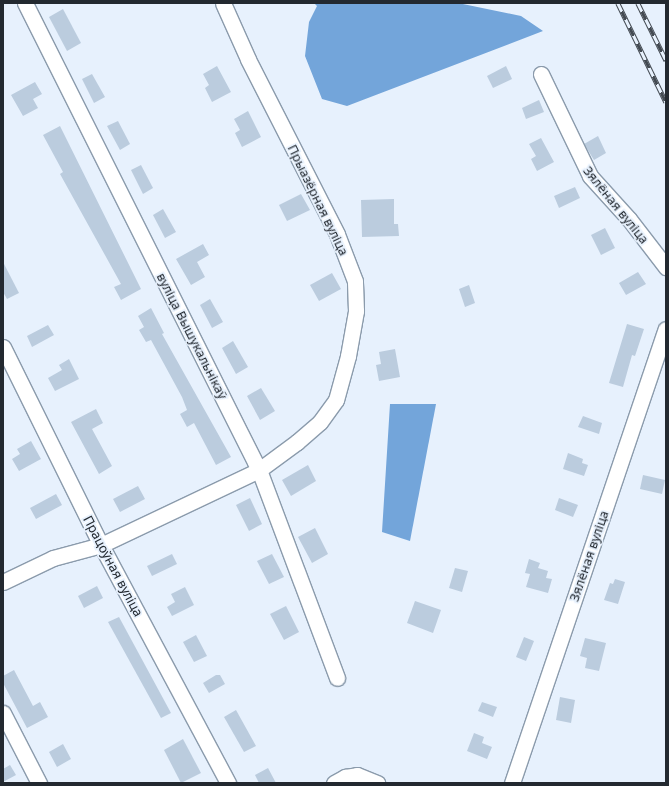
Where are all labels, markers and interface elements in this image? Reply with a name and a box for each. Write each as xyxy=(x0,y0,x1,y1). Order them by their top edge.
street label: Прыазёрная вуліца xyxy=(284,142,352,258)
street label: Зялёная вуліца xyxy=(580,163,652,247)
street label: вуліца Вышукальнікаў xyxy=(153,270,231,402)
street label: Зялёная вуліца xyxy=(566,509,612,603)
street label: Працоўная вуліца xyxy=(80,513,146,619)

